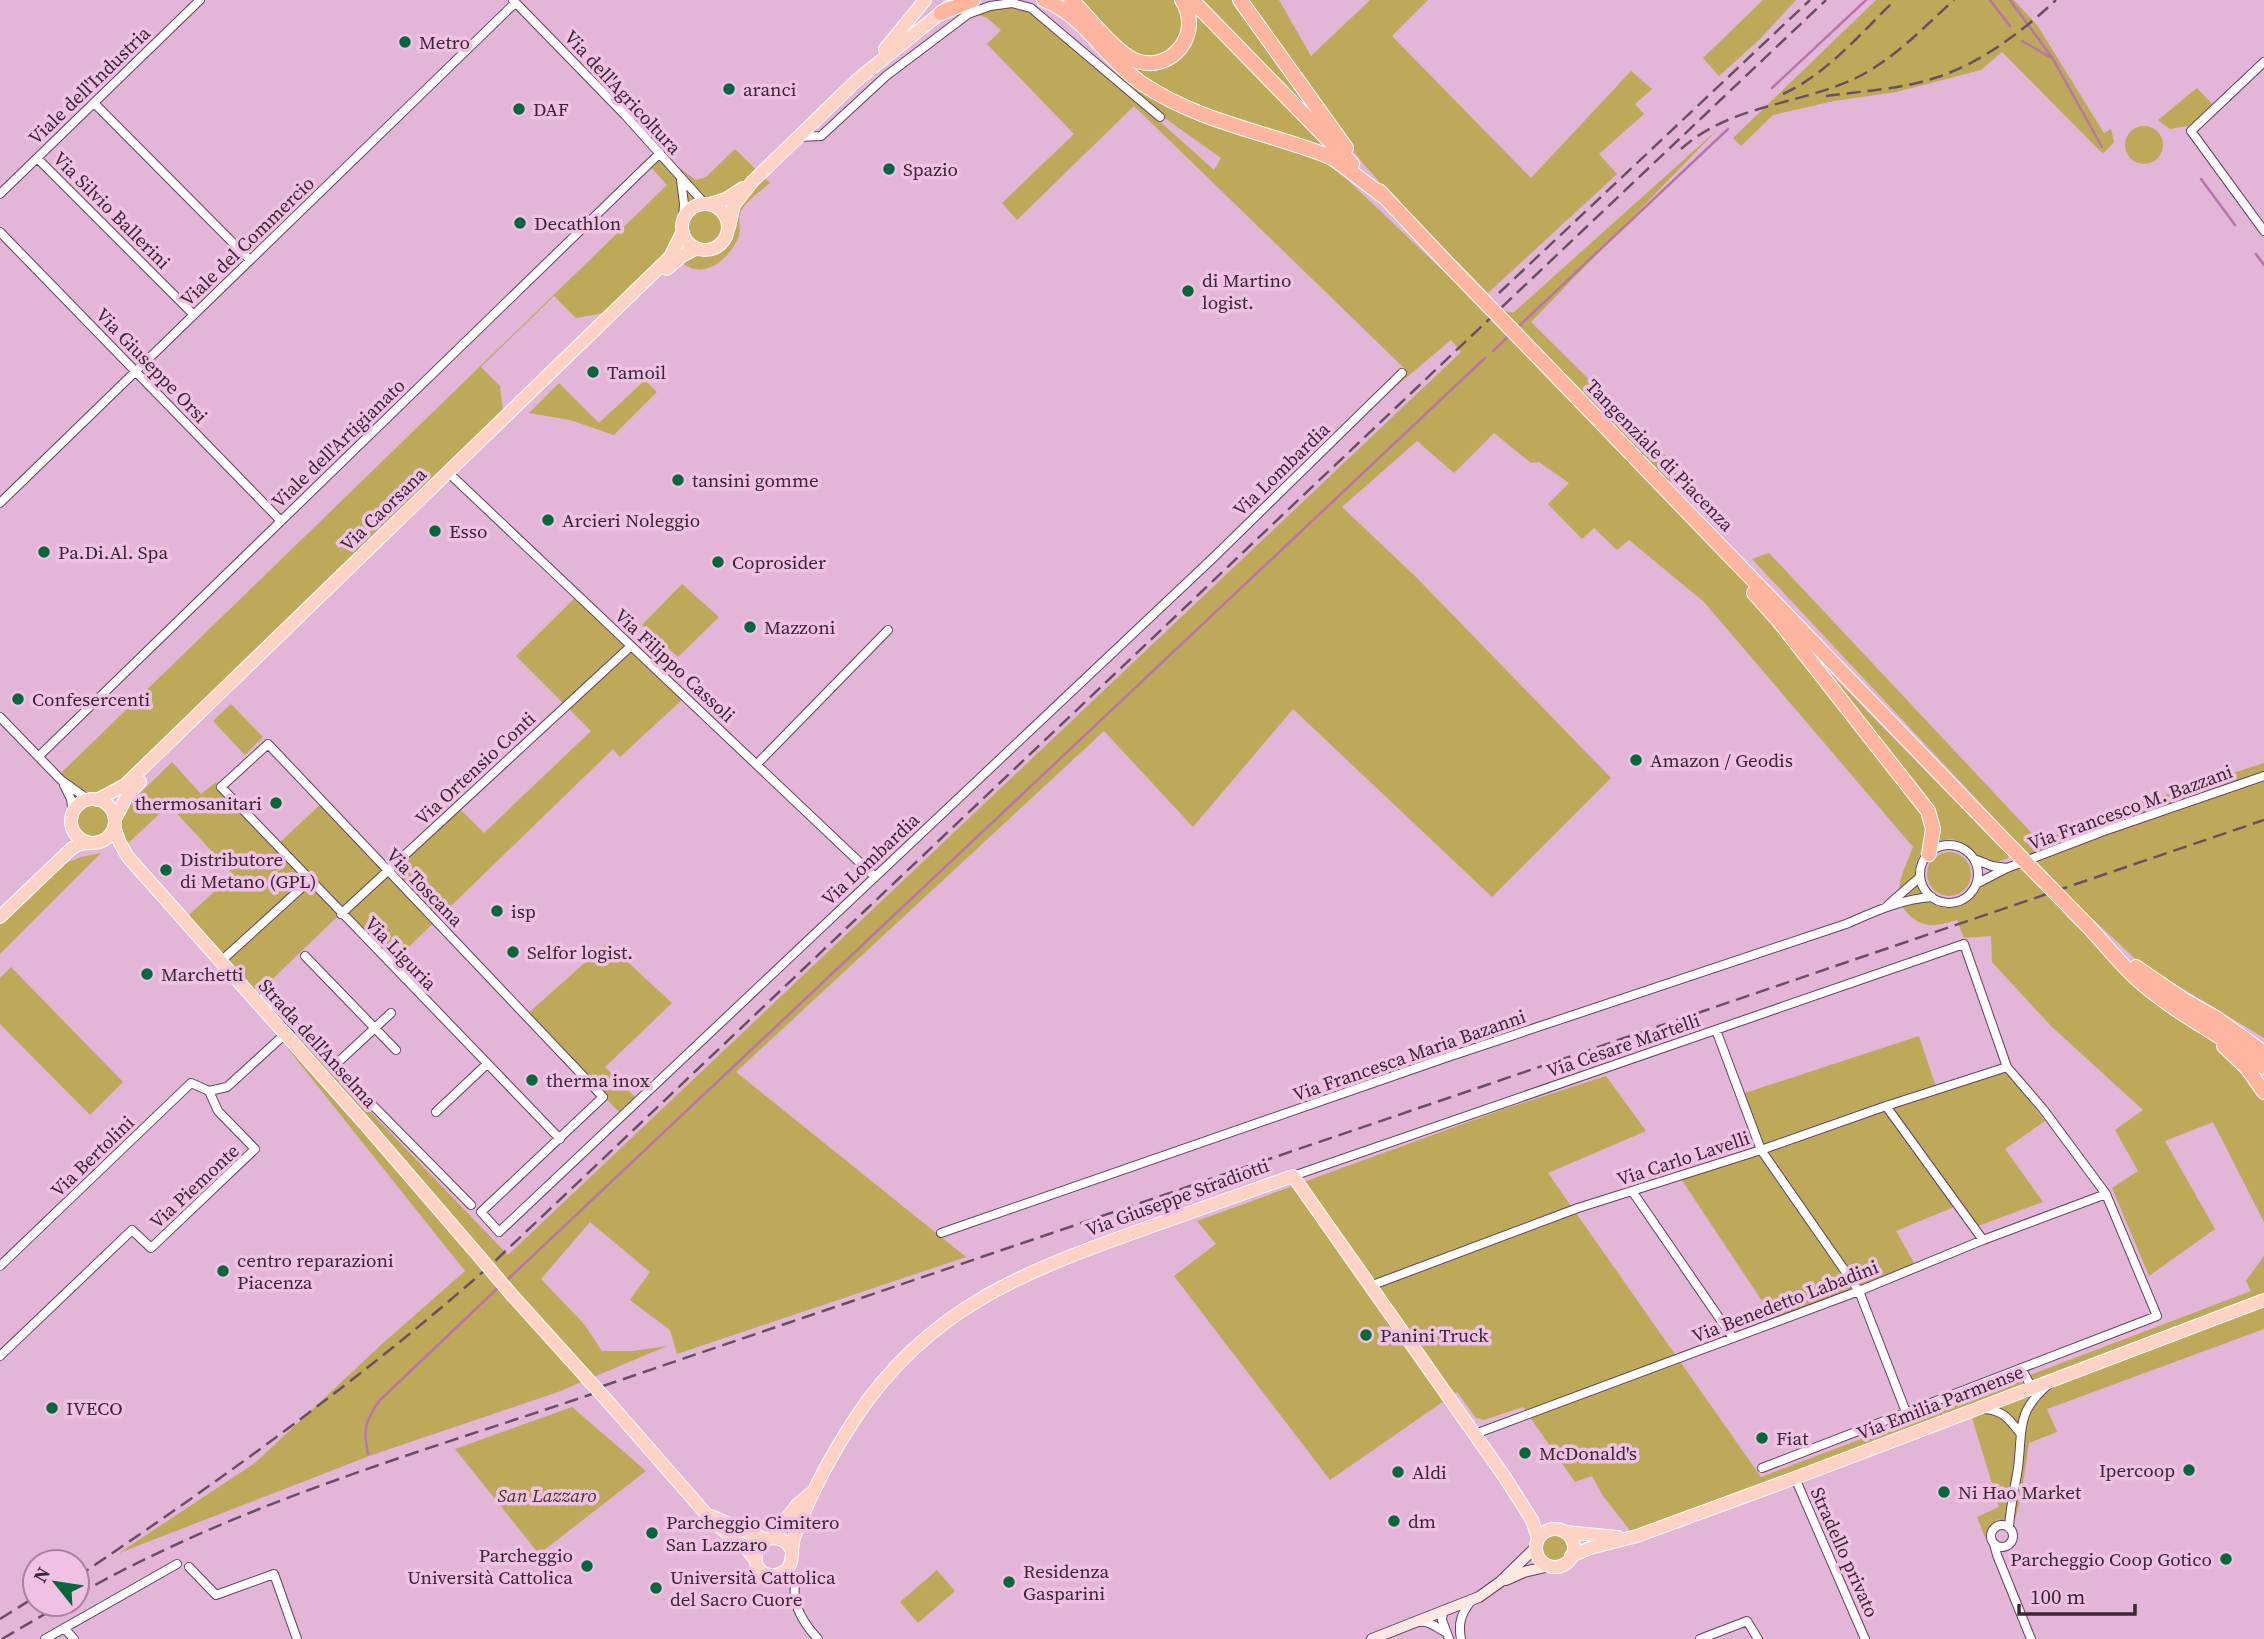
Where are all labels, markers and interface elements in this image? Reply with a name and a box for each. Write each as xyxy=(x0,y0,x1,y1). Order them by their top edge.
street label: Viale dell'Industria xyxy=(22,20,156,150)
street label: Via dell'Agricoltura xyxy=(559,24,688,160)
place label: Metro xyxy=(419,29,470,55)
marker: Metro xyxy=(397,34,413,50)
place label: aranci xyxy=(743,76,797,102)
marker: aranci xyxy=(721,81,737,97)
place label: DAF xyxy=(533,96,569,122)
marker: DAF xyxy=(511,101,527,117)
street label: Via Silvio Ballerini xyxy=(47,145,177,275)
place label: Spazio xyxy=(903,156,958,182)
marker: Spazio xyxy=(881,161,897,177)
street label: Viale del Commercio xyxy=(174,170,320,312)
place label: Decathlon xyxy=(534,210,621,236)
marker: Decathlon xyxy=(512,215,528,231)
place label: di Martino logist. xyxy=(1202,267,1291,315)
marker: di Martino logist. xyxy=(1180,283,1196,299)
street label: Via Giuseppe Orsi xyxy=(90,302,214,428)
place label: Tamoil xyxy=(607,359,666,385)
marker: Tamoil xyxy=(585,364,601,380)
street label: Viale dell'Artigianato xyxy=(266,372,410,514)
street label: Tangenziale di Piacenza xyxy=(1580,373,1740,537)
street label: Via Lombardia xyxy=(1227,416,1335,522)
street label: Via Caorsana xyxy=(334,461,432,557)
place label: tansini gomme xyxy=(692,467,819,493)
marker: tansini gomme xyxy=(670,472,686,488)
place label: Arcieri Noleggio xyxy=(562,507,700,533)
marker: Arcieri Noleggio xyxy=(540,512,556,528)
place label: Esso xyxy=(449,518,487,544)
marker: Esso xyxy=(427,523,443,539)
place label: Pa.Di.Al. Spa xyxy=(58,539,168,565)
marker: Pa.Di.Al. Spa xyxy=(36,544,52,560)
place label: Coprosider xyxy=(732,549,826,575)
marker: Coprosider xyxy=(710,554,726,570)
street label: Via Filippo Cassoli xyxy=(609,602,741,728)
place label: Mazzoni xyxy=(764,614,836,640)
marker: Mazzoni xyxy=(742,619,758,635)
place label: Confesercenti xyxy=(32,686,150,712)
marker: Confesercenti xyxy=(10,691,26,707)
street label: Via Ortensio Conti xyxy=(409,705,541,831)
place label: Amazon / Geodis xyxy=(1650,747,1793,773)
marker: Amazon / Geodis xyxy=(1628,752,1644,768)
street label: Via Francesco M. Bazzani xyxy=(2024,758,2236,856)
place label: thermosanitari xyxy=(135,790,262,816)
marker: thermosanitari xyxy=(268,795,284,811)
street label: Via Lombardia xyxy=(815,807,925,911)
street label: Via Toscana xyxy=(381,842,469,932)
place label: Distributore di Metano (GPL) xyxy=(180,846,316,894)
marker: Distributore di Metano (GPL) xyxy=(158,862,174,878)
place label: isp xyxy=(511,898,536,924)
marker: isp xyxy=(489,903,505,919)
street label: Via Liguria xyxy=(359,910,443,996)
place label: Selfor logist. xyxy=(527,939,633,965)
marker: Selfor logist. xyxy=(505,944,521,960)
place label: Marchetti xyxy=(161,961,244,987)
marker: Marchetti xyxy=(139,966,155,982)
street label: Strada dell'Anselma xyxy=(253,973,383,1113)
street label: Via Francesca Maria Bazanni xyxy=(1289,1003,1529,1107)
street label: Via Cesare Martelli xyxy=(1543,1006,1704,1083)
place label: therma inox xyxy=(546,1067,650,1093)
marker: therma inox xyxy=(524,1072,540,1088)
street label: Via Bertolini xyxy=(45,1109,140,1202)
street label: Via Carlo Lavelli xyxy=(1613,1124,1753,1192)
street label: Via Piemonte xyxy=(144,1138,244,1234)
street label: Via Giuseppe Stradiotti xyxy=(1082,1152,1273,1242)
place label: centro reparazioni Piacenza xyxy=(237,1247,394,1295)
street label: Via Benedetto Labadini xyxy=(1688,1253,1882,1349)
marker: centro reparazioni Piacenza xyxy=(215,1263,231,1279)
place label: Panini Truck xyxy=(1380,1322,1489,1348)
marker: Panini Truck xyxy=(1358,1327,1374,1343)
street label: Via Emilia Parmense xyxy=(1853,1358,2027,1446)
place label: IVECO xyxy=(66,1395,123,1421)
marker: IVECO xyxy=(44,1400,60,1416)
place label: Fiat xyxy=(1776,1425,1809,1451)
marker: Fiat xyxy=(1754,1430,1770,1446)
place label: McDonald's xyxy=(1539,1440,1637,1466)
marker: McDonald's xyxy=(1517,1445,1533,1461)
place label: Ipercoop xyxy=(2099,1457,2175,1483)
place label: Aldi xyxy=(1412,1459,1447,1485)
marker: Ipercoop xyxy=(2181,1462,2197,1478)
marker: Aldi xyxy=(1390,1464,1406,1480)
place label: Ni Hao Market xyxy=(1958,1479,2082,1505)
park label: San Lazzaro xyxy=(497,1482,597,1508)
street label: Stradello privato xyxy=(1805,1483,1885,1621)
marker: Ni Hao Market xyxy=(1936,1484,1952,1500)
place label: dm xyxy=(1408,1508,1436,1534)
place label: Parcheggio Cimitero San Lazzaro xyxy=(666,1509,839,1557)
marker: dm xyxy=(1386,1513,1402,1529)
marker: Parcheggio Cimitero San Lazzaro xyxy=(644,1525,660,1541)
place label: Parcheggio Università Cattolica xyxy=(407,1542,573,1590)
place label: Parcheggio Coop Gotico xyxy=(2010,1546,2212,1572)
north arrow xyxy=(21,1548,91,1618)
marker: Parcheggio Coop Gotico xyxy=(2218,1551,2234,1567)
marker: Parcheggio Università Cattolica xyxy=(579,1558,595,1574)
place label: Residenza Gasparini xyxy=(1023,1558,1109,1606)
text: N xyxy=(27,1562,56,1587)
place label: Università Cattolica del Sacro Cuore xyxy=(670,1564,836,1612)
scale bar xyxy=(2019,1572,2134,1616)
marker: Residenza Gasparini xyxy=(1001,1574,1017,1590)
marker: Università Cattolica del Sacro Cuore xyxy=(648,1580,664,1596)
text: 100 m xyxy=(2030,1582,2085,1611)

